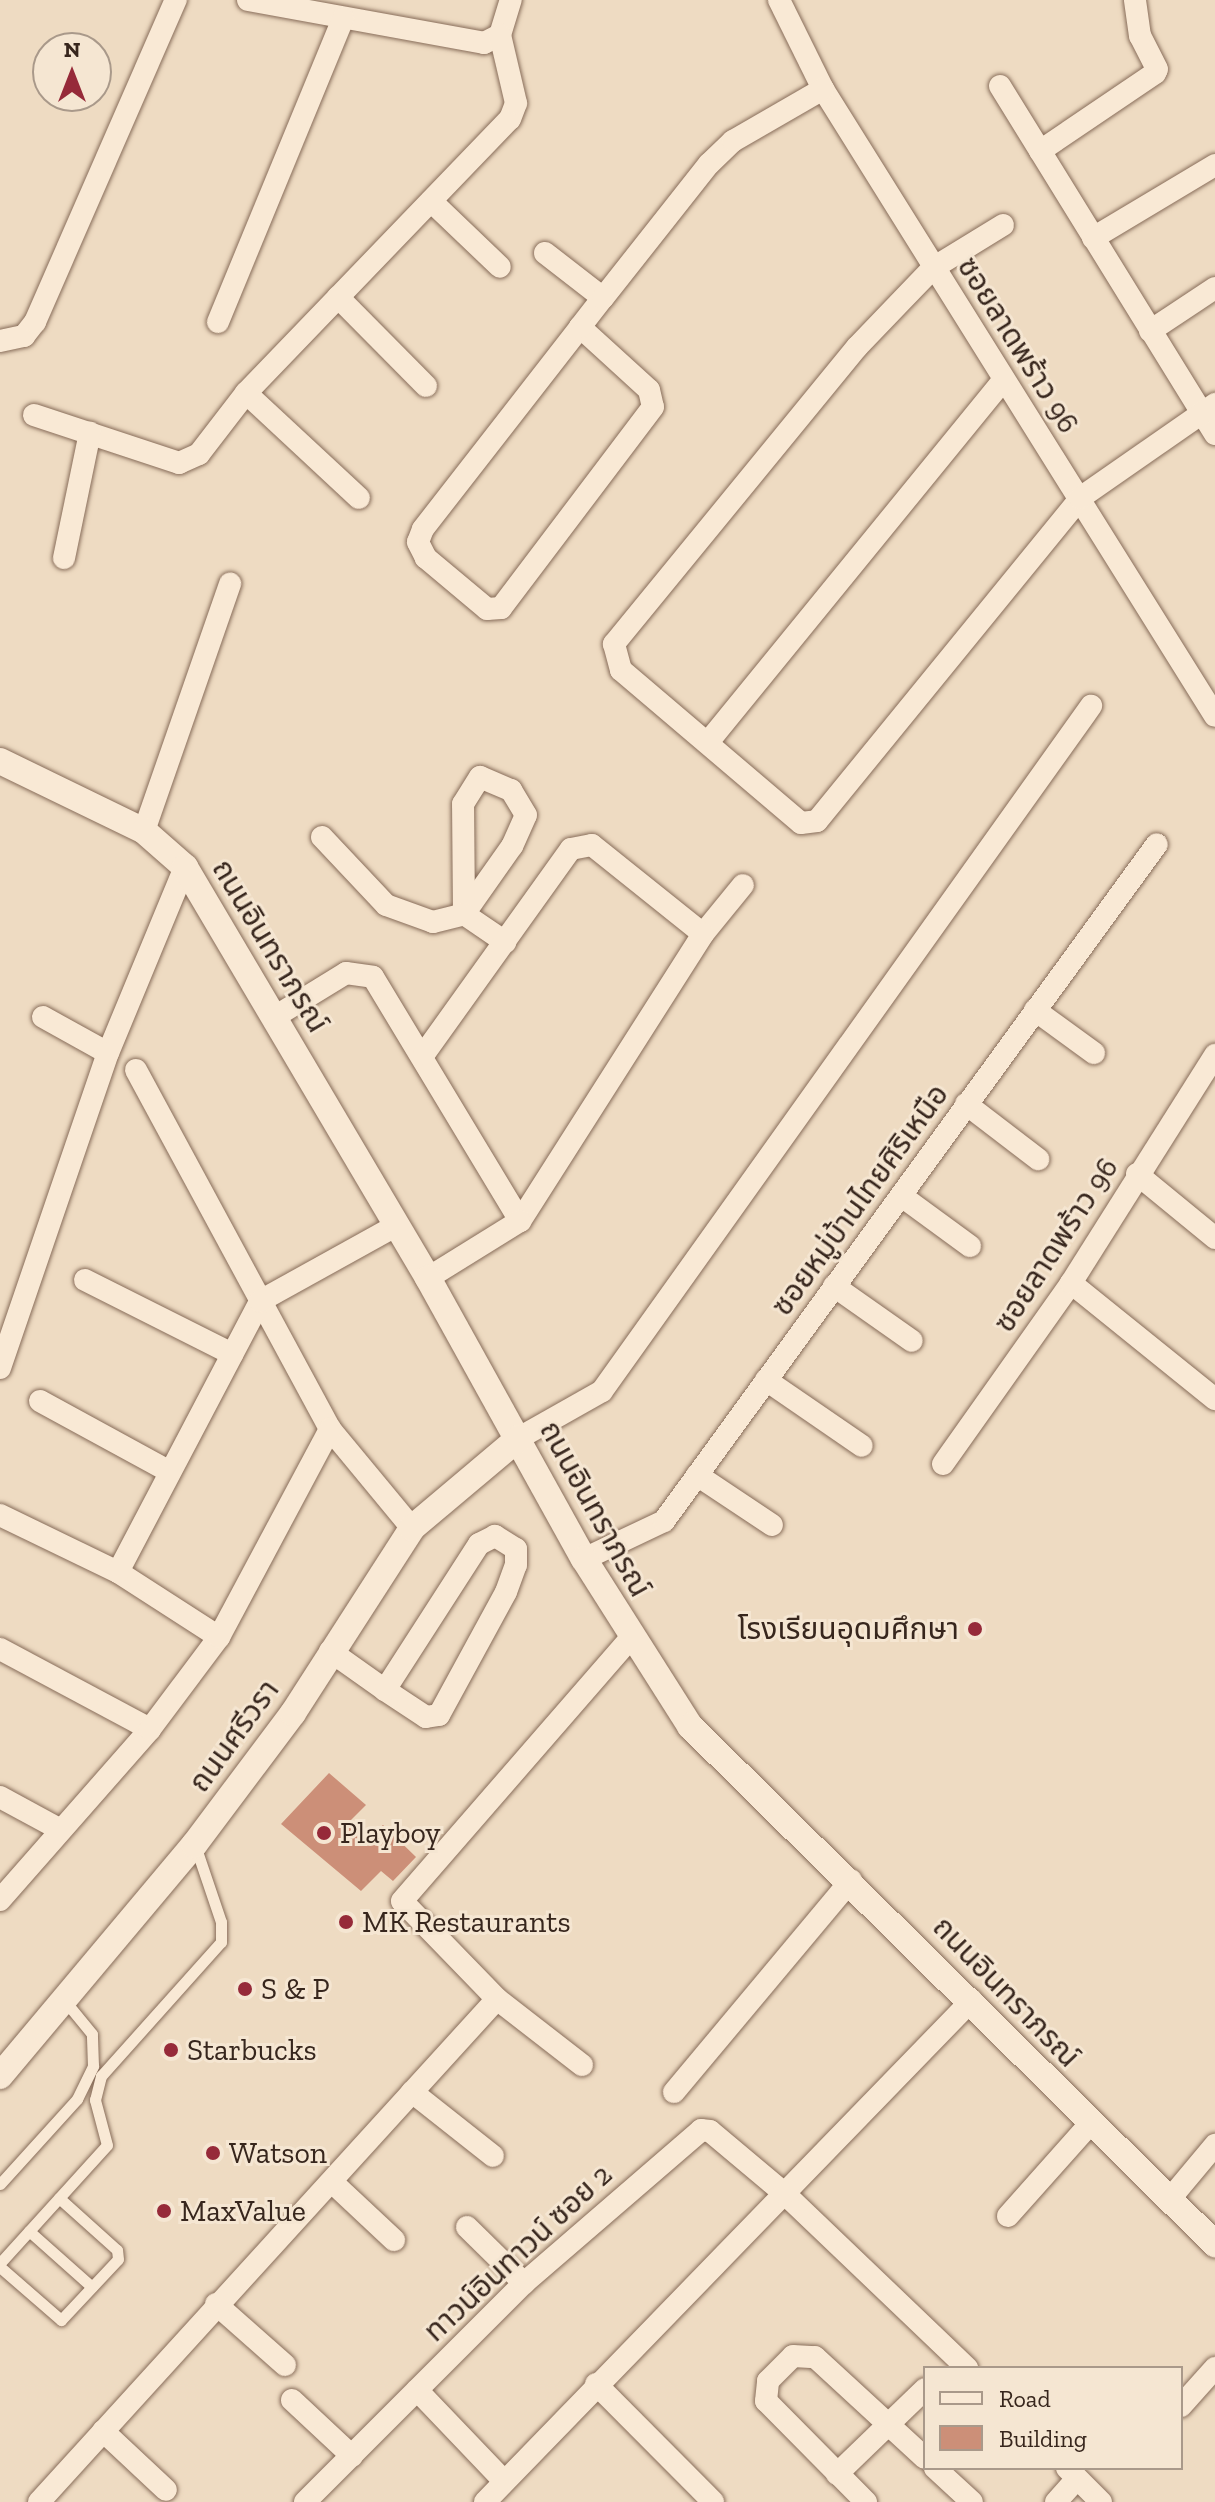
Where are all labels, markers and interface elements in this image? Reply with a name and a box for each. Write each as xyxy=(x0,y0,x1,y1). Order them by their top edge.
north arrow xyxy=(32,32,112,112)
text: N xyxy=(64,36,80,63)
street label: ซอยลาดพร้าว 96 xyxy=(950,250,1086,440)
street label: ถนนอินทราภรณ์ xyxy=(204,853,336,1039)
street label: ซอยหมู่บ้านไทยศิริเหนือ xyxy=(764,1077,956,1323)
street label: ซอยลาดพร้าว 96 xyxy=(986,1151,1126,1339)
street label: ถนนอินทราภรณ์ xyxy=(532,1415,658,1603)
place label: โรงเรียนอุดมศึกษา xyxy=(738,1611,959,1647)
marker: โรงเรียนอุดมศึกษา xyxy=(966,1620,984,1638)
street label: ถนนศรีวรา xyxy=(181,1673,287,1799)
place label: Playboy xyxy=(340,1815,441,1851)
marker: Playboy xyxy=(315,1824,333,1842)
place label: MK Restaurants xyxy=(362,1904,571,1940)
street label: ถนนอินทราภรณ์ xyxy=(925,1909,1087,2075)
marker: MK Restaurants xyxy=(337,1913,355,1931)
place label: S & P xyxy=(261,1971,330,2007)
marker: S & P xyxy=(236,1980,254,1998)
place label: Starbucks xyxy=(187,2032,317,2068)
marker: Starbucks xyxy=(162,2041,180,2059)
place label: Watson xyxy=(229,2135,327,2171)
marker: Watson xyxy=(204,2144,222,2162)
street label: ทาวน์อินทาวน์ ซอย 2 xyxy=(417,2157,619,2349)
place label: MaxValue xyxy=(180,2193,306,2229)
marker: MaxValue xyxy=(155,2202,173,2220)
legend xyxy=(923,2366,1183,2470)
text: Road xyxy=(999,2384,1051,2413)
text: Building xyxy=(999,2424,1087,2453)

